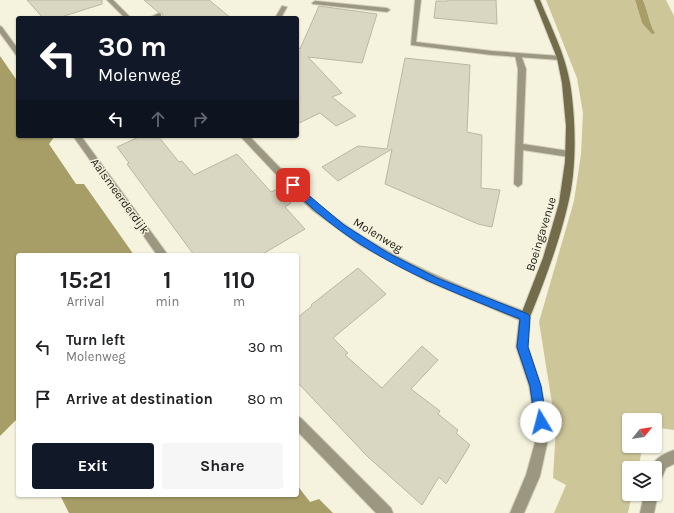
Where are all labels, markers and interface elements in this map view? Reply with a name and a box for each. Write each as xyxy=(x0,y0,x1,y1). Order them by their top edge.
text: 30 m xyxy=(98,30,167,63)
icon: left xyxy=(32,32,84,84)
text: Molenweg xyxy=(98,64,181,86)
icon: left xyxy=(105,108,127,130)
icon: ahead xyxy=(147,108,169,130)
icon: right xyxy=(189,108,211,130)
street label: Aalsmeerderdijk xyxy=(88,156,152,237)
pin xyxy=(276,168,310,202)
icon: arrive xyxy=(282,174,304,196)
street label: Boeingavenue xyxy=(523,195,559,273)
street label: Molenweg xyxy=(351,215,405,255)
text: 15:21 xyxy=(60,266,112,294)
text: 1 xyxy=(163,266,172,294)
text: 110 xyxy=(223,266,255,294)
text: Arrival xyxy=(67,294,105,309)
text: min xyxy=(155,294,179,309)
text: m xyxy=(233,294,245,309)
text: Turn left xyxy=(66,331,125,349)
icon: left xyxy=(32,336,54,358)
text: 30 m xyxy=(248,338,283,356)
text: Molenweg xyxy=(66,349,126,364)
icon: arrive xyxy=(32,388,54,410)
text: Arrive at destination xyxy=(66,390,213,408)
text: 80 m xyxy=(247,390,283,408)
position arrow xyxy=(520,401,562,443)
north arrow xyxy=(622,413,662,453)
map controls xyxy=(622,413,662,501)
button: Exit xyxy=(32,443,154,489)
button: Share xyxy=(162,443,283,489)
button: layers xyxy=(622,461,662,501)

